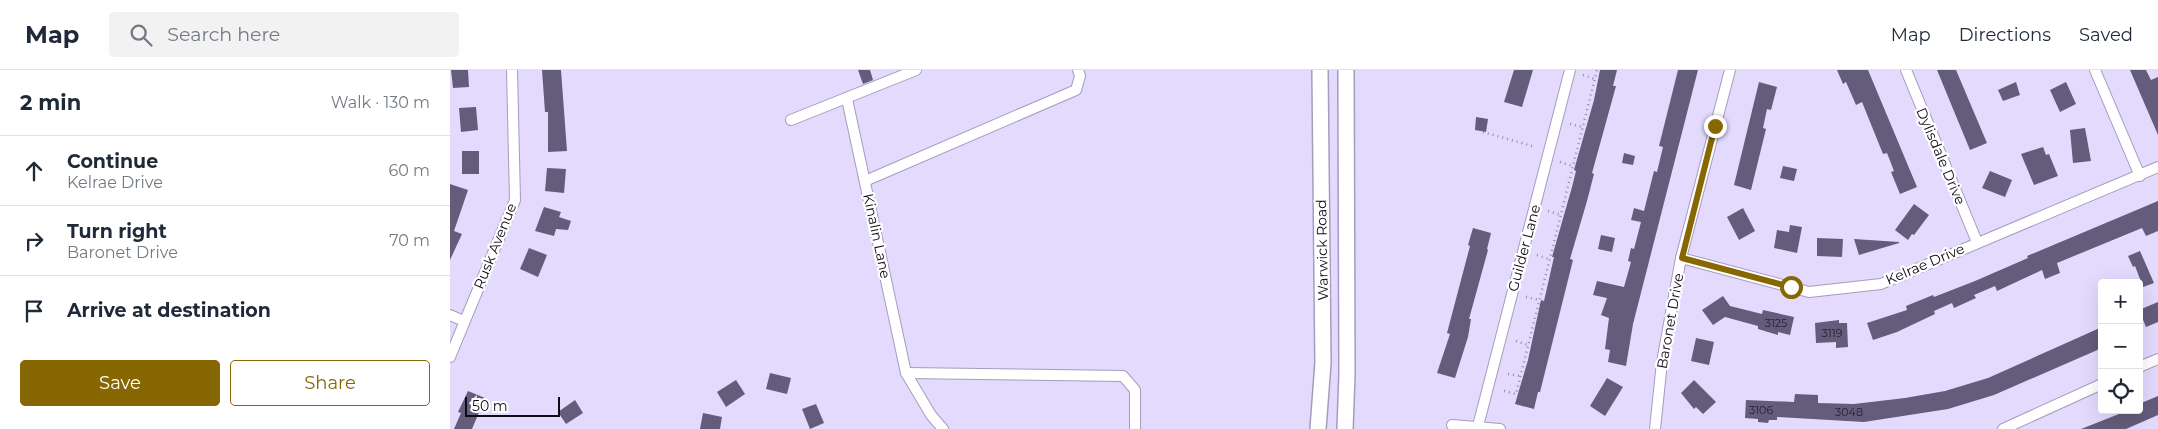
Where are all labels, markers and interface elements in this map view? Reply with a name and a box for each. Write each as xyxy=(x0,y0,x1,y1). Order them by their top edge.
search box xyxy=(109,12,459,57)
text: Map xyxy=(25,20,79,49)
icon: search xyxy=(127,21,155,49)
text: Search here xyxy=(167,23,280,46)
text: Map xyxy=(1891,24,1931,46)
text: Directions xyxy=(1959,24,2051,46)
text: Saved xyxy=(2079,24,2133,46)
text: 2 min xyxy=(20,90,81,115)
text: Walk · 130 m xyxy=(331,93,430,112)
street label: Dylisdale Drive xyxy=(1912,105,1970,207)
route end xyxy=(1704,115,1727,138)
text: Continue xyxy=(67,150,158,173)
icon: ahead xyxy=(20,157,48,185)
text: 60 m xyxy=(388,161,430,180)
text: Kelrae Drive xyxy=(67,173,163,192)
street label: Kinalin Lane xyxy=(859,192,895,280)
street label: Warwick Road xyxy=(1312,199,1332,301)
street label: Rusk Avenue xyxy=(470,200,520,292)
street label: Guilder Lane xyxy=(1504,202,1544,294)
text: Turn right xyxy=(67,220,167,243)
icon: right xyxy=(20,227,48,255)
text: 70 m xyxy=(389,231,430,250)
street label: Kelrae Drive xyxy=(1883,239,1967,289)
text: Baronet Drive xyxy=(67,243,178,262)
street label: Baronet Drive xyxy=(1653,272,1687,370)
route start xyxy=(1780,276,1803,299)
map controls xyxy=(2098,279,2143,414)
button: + xyxy=(2098,279,2143,324)
icon: arrive xyxy=(20,297,48,325)
text: Arrive at destination xyxy=(67,299,271,322)
house number: 3125 xyxy=(1765,316,1787,330)
button: − xyxy=(2098,324,2143,369)
house number: 3119 xyxy=(1822,326,1843,340)
button: Save xyxy=(20,360,220,406)
button: Share xyxy=(230,360,430,406)
button: locate xyxy=(2098,369,2143,414)
scale bar xyxy=(465,394,560,417)
text: 50 m xyxy=(472,397,508,415)
house number: 3106 xyxy=(1749,403,1773,417)
house number: 3048 xyxy=(1835,405,1863,419)

